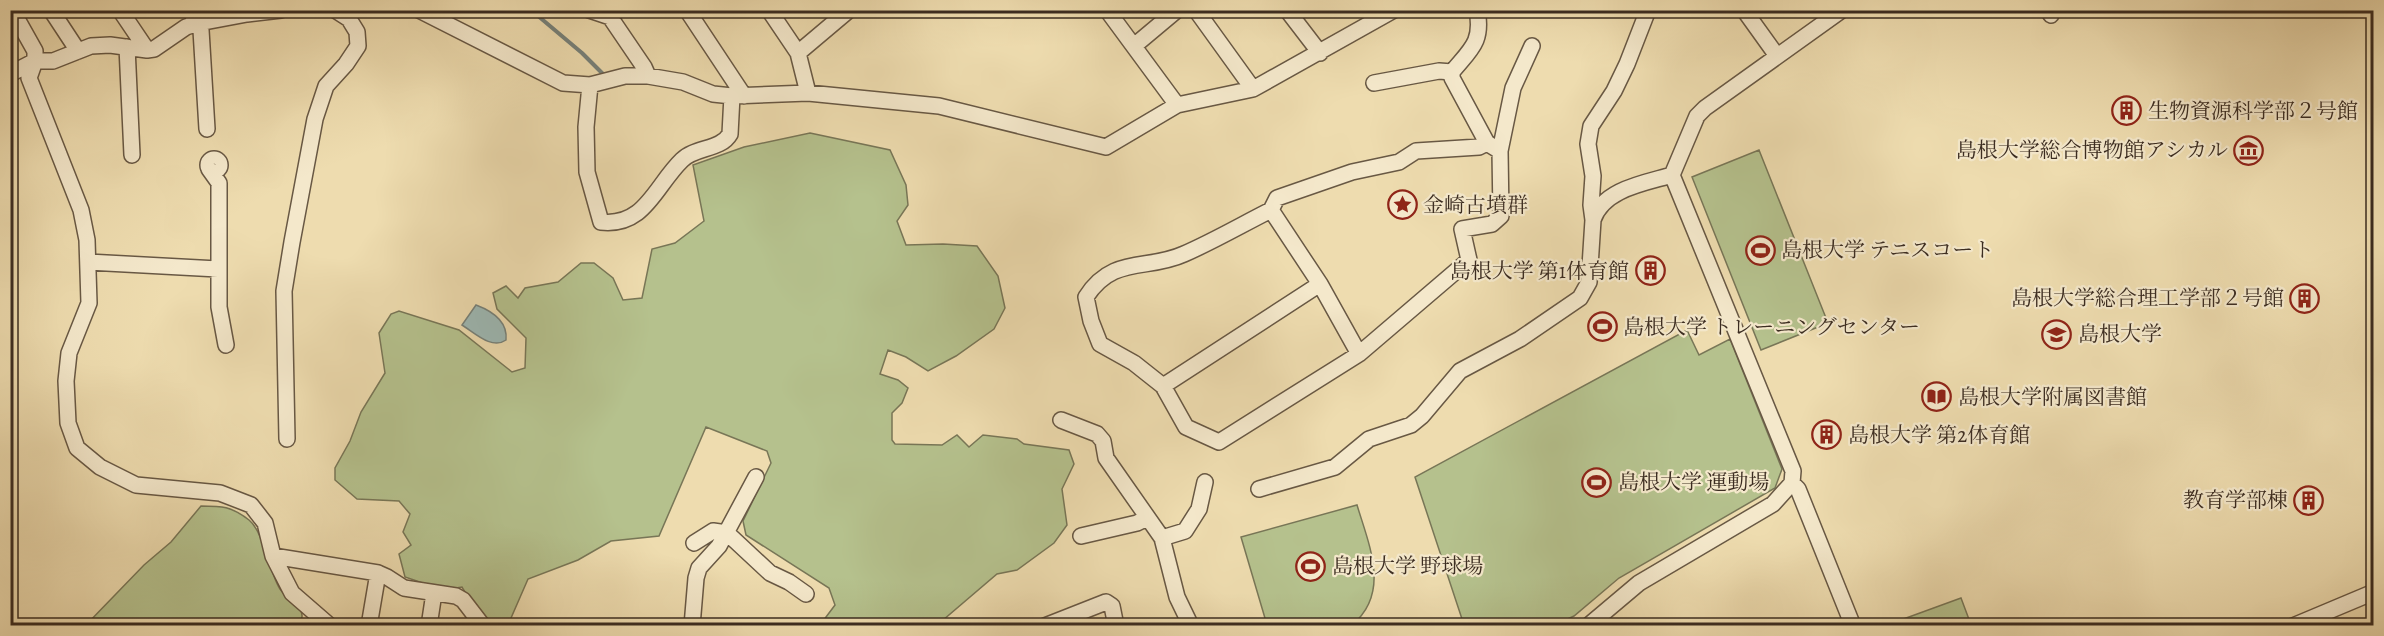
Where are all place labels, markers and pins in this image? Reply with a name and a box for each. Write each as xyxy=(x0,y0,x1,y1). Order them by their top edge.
building icon: 生物資源科学部２号館 xyxy=(2111,95,2143,127)
place label: 生物資源科学部２号館 xyxy=(2148,97,2358,125)
museum icon: 島根大学総合博物館アシカル xyxy=(2233,134,2265,166)
place label: 島根大学総合博物館アシカル xyxy=(1956,136,2228,164)
place icon: 金崎古墳群 xyxy=(1386,189,1418,221)
place label: 金崎古墳群 xyxy=(1423,191,1528,219)
sports icon: 島根大学 テニスコート xyxy=(1744,234,1776,266)
place label: 島根大学 テニスコート xyxy=(1781,236,1994,264)
building icon: 島根大学 第1体育館 xyxy=(1634,255,1666,287)
place label: 島根大学 第1体育館 xyxy=(1450,257,1629,285)
building icon: 島根大学総合理工学部２号館 xyxy=(2289,282,2321,314)
place label: 島根大学総合理工学部２号館 xyxy=(2011,284,2284,312)
sports icon: 島根大学 トレーニングセンター xyxy=(1586,311,1618,343)
place label: 島根大学 トレーニングセンター xyxy=(1623,313,1920,341)
school or university icon: 島根大学 xyxy=(2041,318,2073,350)
place label: 島根大学 xyxy=(2078,320,2162,348)
library icon: 島根大学附属図書館 xyxy=(1921,381,1953,413)
place label: 島根大学附属図書館 xyxy=(1958,383,2147,411)
building icon: 島根大学 第2体育館 xyxy=(1811,419,1843,451)
place label: 島根大学 第2体育館 xyxy=(1848,421,2030,449)
sports icon: 島根大学 運動場 xyxy=(1581,466,1613,498)
place label: 島根大学 運動場 xyxy=(1618,468,1769,496)
building icon: 教育学部棟 xyxy=(2293,484,2325,516)
place label: 教育学部棟 xyxy=(2183,486,2288,514)
sports icon: 島根大学 野球場 xyxy=(1295,550,1327,582)
place label: 島根大学 野球場 xyxy=(1332,552,1483,580)

